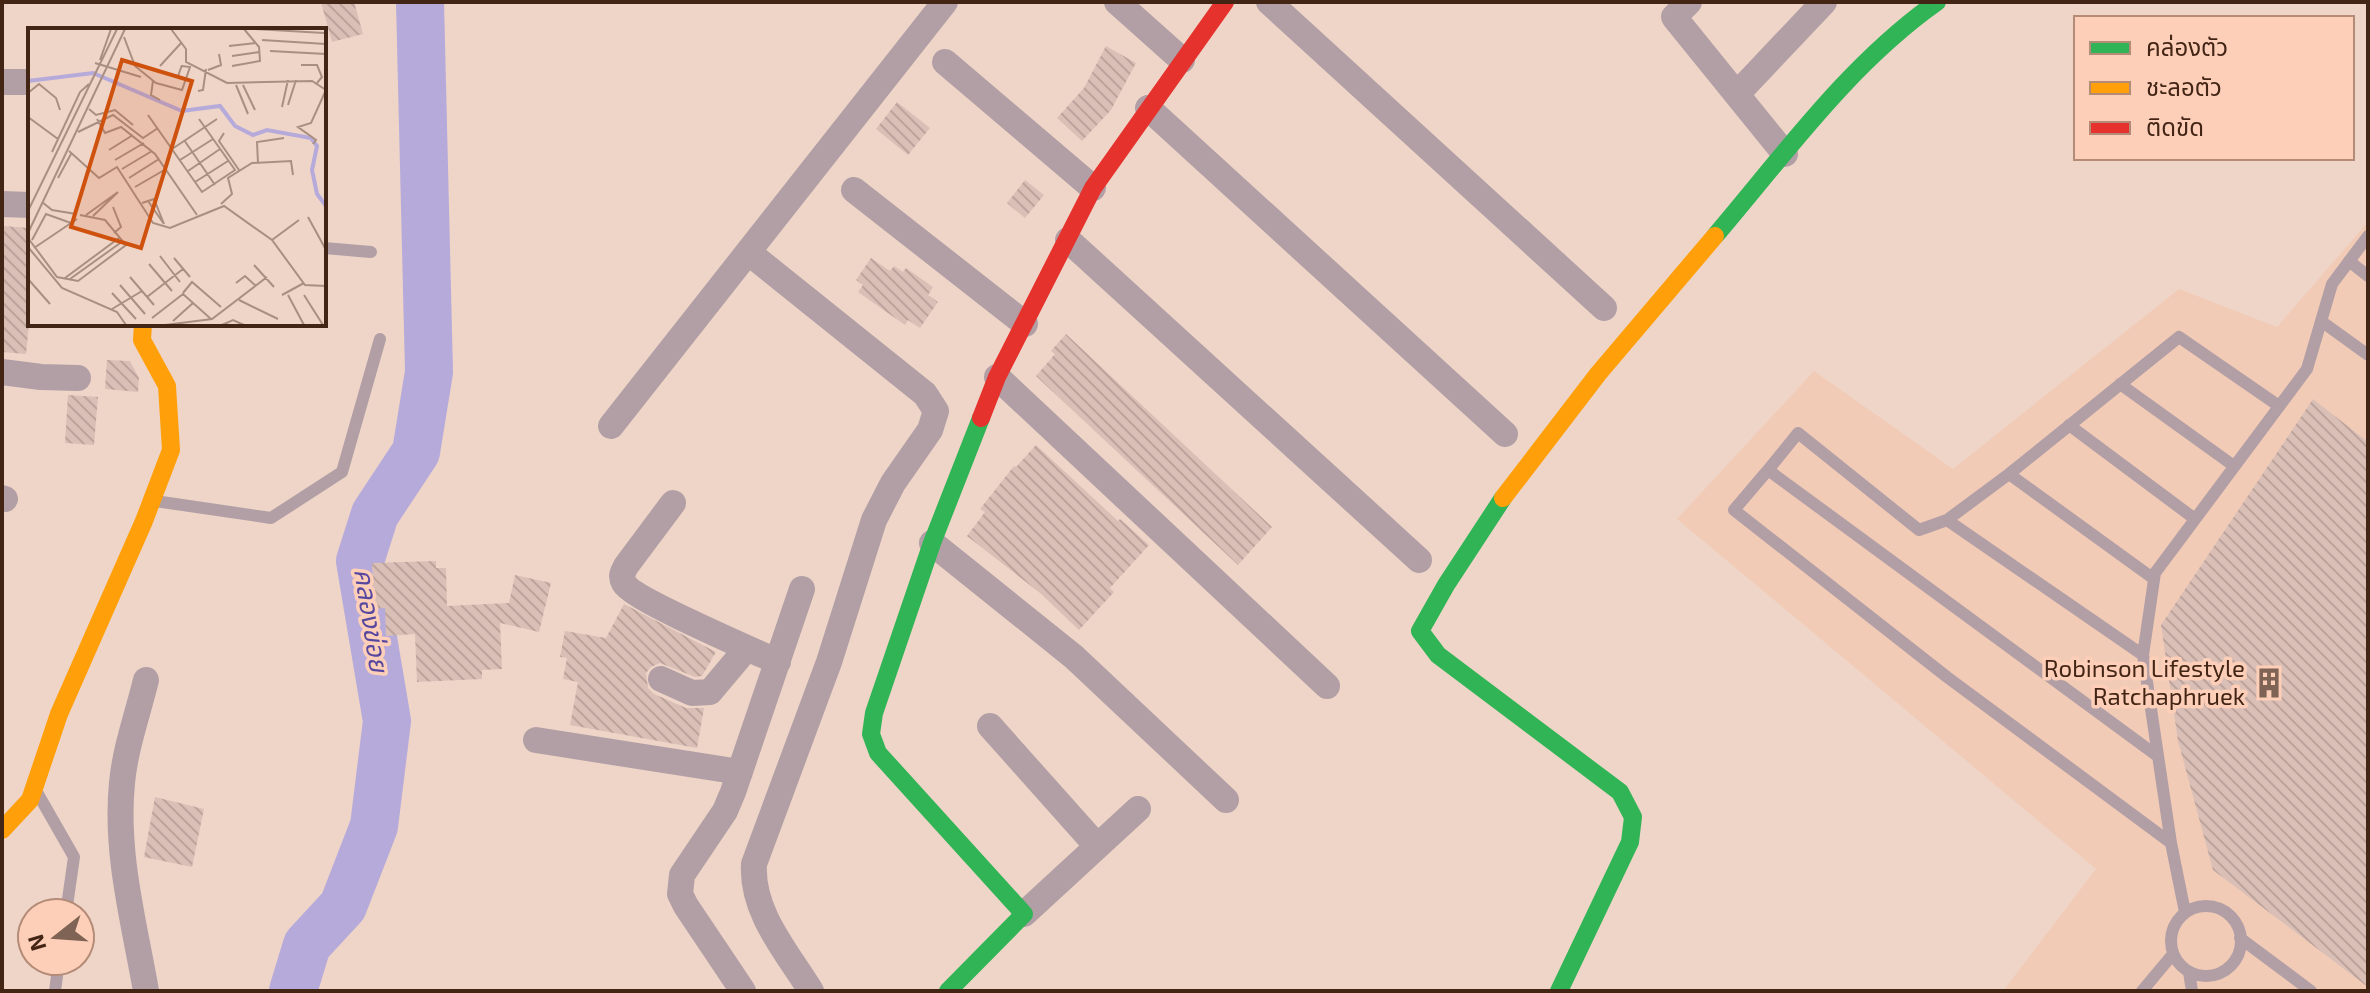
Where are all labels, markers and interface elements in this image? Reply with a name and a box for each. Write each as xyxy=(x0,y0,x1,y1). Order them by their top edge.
legend xyxy=(2074,16,2354,160)
inset map xyxy=(28,28,326,326)
text: คล่องตัว xyxy=(2146,32,2228,61)
text: ชะลอตัว xyxy=(2146,72,2222,101)
text: ติดขัด xyxy=(2146,112,2204,141)
water label: คลองข่อย xyxy=(349,566,396,675)
place label: Robinson Lifestyle Ratchaphruek xyxy=(2044,653,2245,710)
building icon: Robinson Lifestyle Ratchaphruek xyxy=(2252,666,2286,700)
north arrow xyxy=(16,897,96,977)
text: N xyxy=(21,932,51,955)

